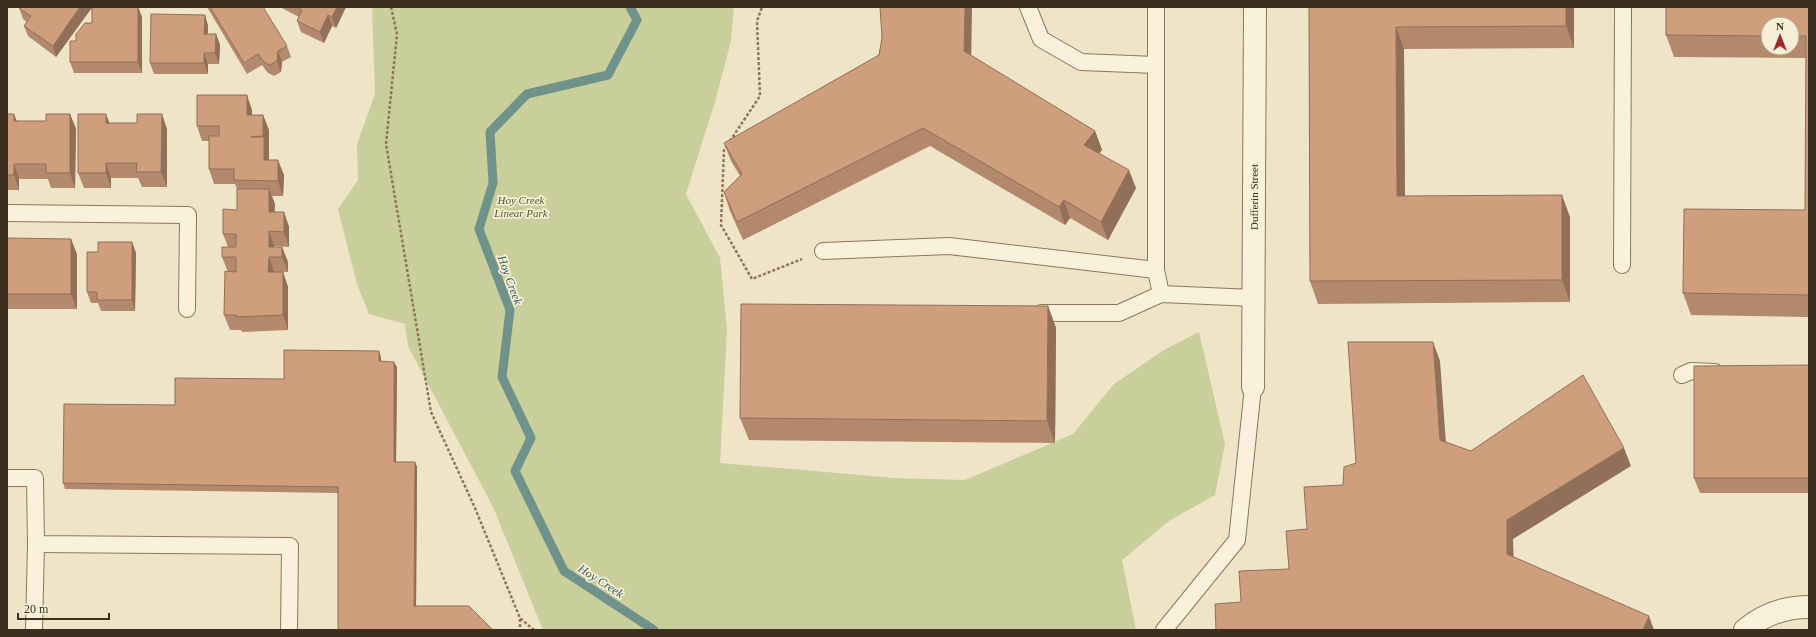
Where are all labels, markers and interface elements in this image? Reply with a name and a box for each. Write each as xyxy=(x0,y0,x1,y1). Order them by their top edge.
north arrow xyxy=(1760,16,1800,56)
text: N xyxy=(1776,20,1784,32)
street label: Dufferin Street xyxy=(1248,164,1260,230)
park label: Hoy Creek Linear Park xyxy=(493,194,549,219)
water label: Hoy Creek xyxy=(494,253,526,307)
water label: Hoy Creek xyxy=(575,561,627,601)
scale bar xyxy=(18,595,109,621)
text: 20 m xyxy=(24,602,49,616)

